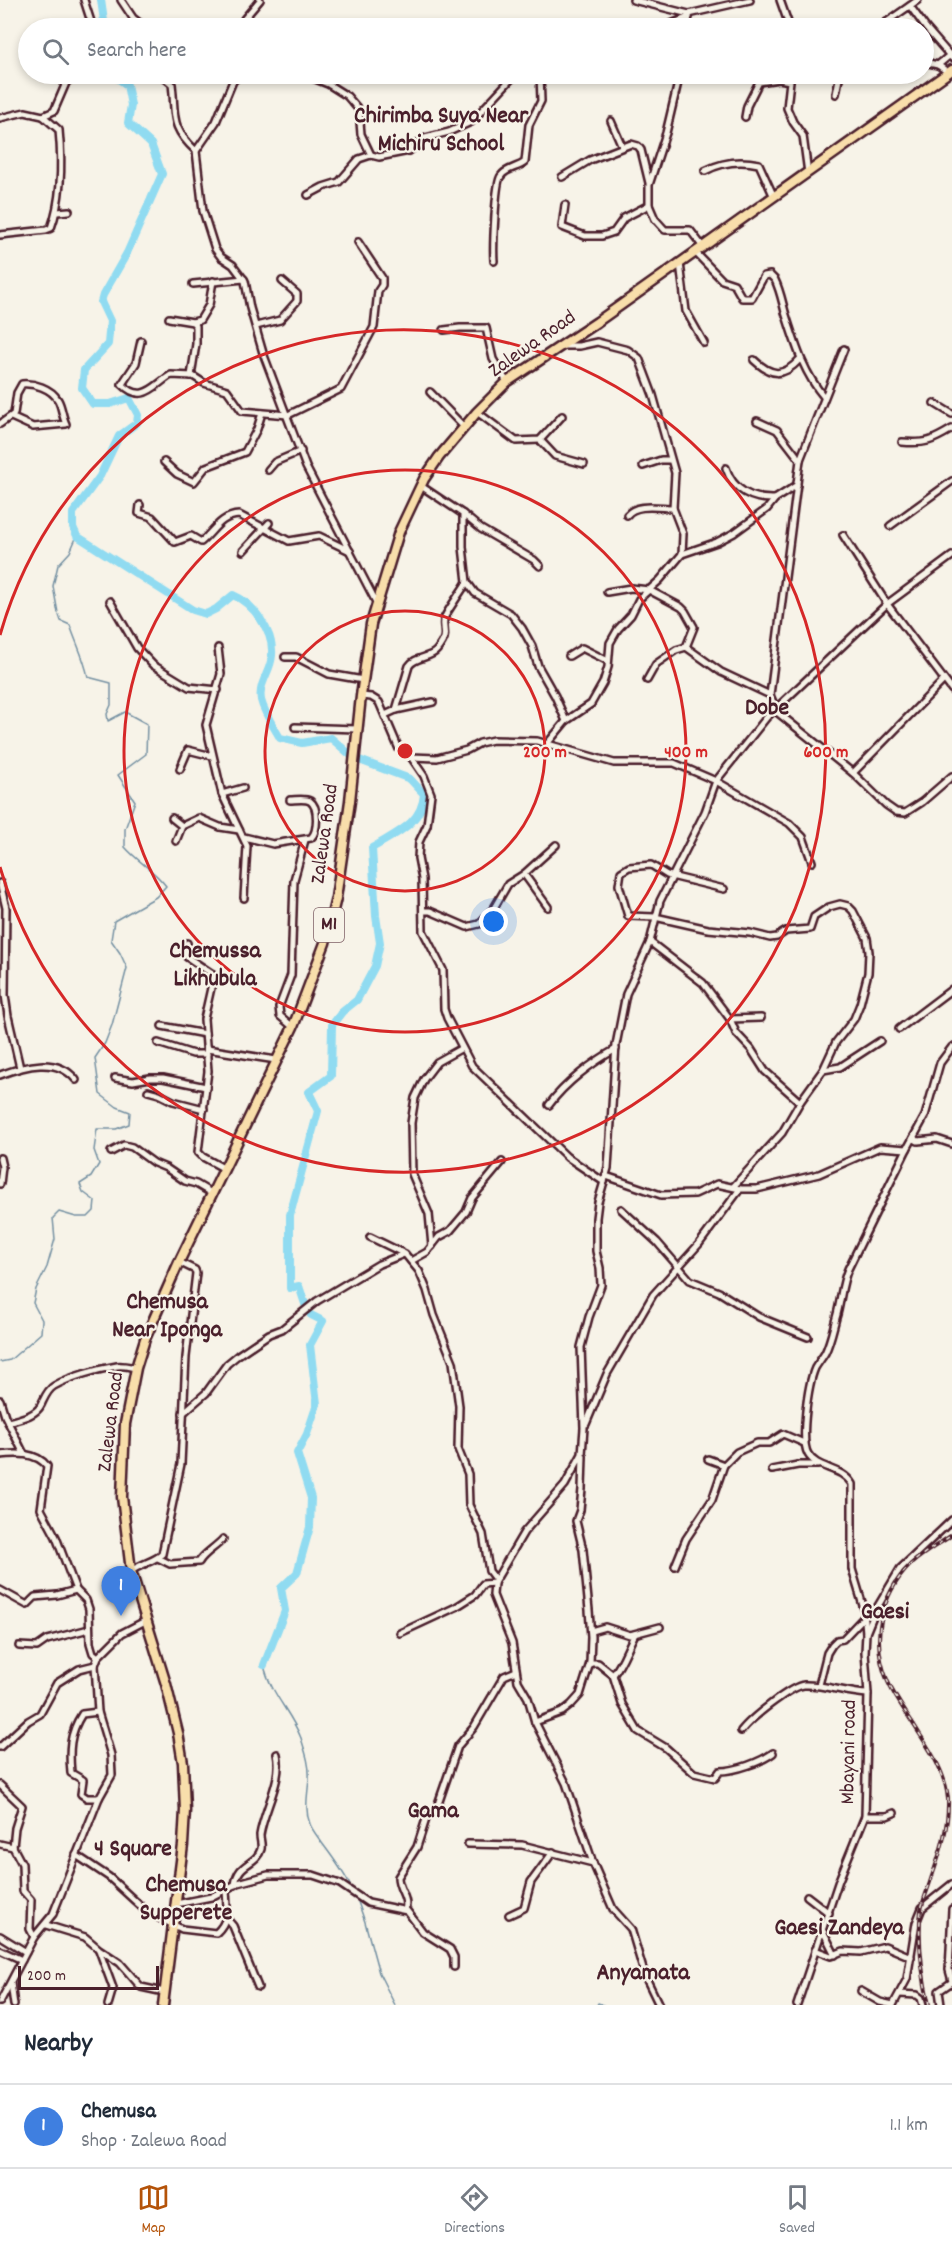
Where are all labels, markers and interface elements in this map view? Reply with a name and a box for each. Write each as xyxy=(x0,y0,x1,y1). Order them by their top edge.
search box xyxy=(18,18,934,84)
icon: search xyxy=(39,35,72,68)
text: Search here xyxy=(87,36,186,67)
district label: Chirimba Suya Near Michiru School xyxy=(354,100,529,162)
street label: Zalewa Road xyxy=(483,304,583,386)
district label: Dobe xyxy=(745,692,789,726)
centre of rings xyxy=(395,741,415,761)
text: 200 m xyxy=(523,741,567,766)
text: 400 m xyxy=(664,741,708,766)
text: 600 m xyxy=(804,741,848,766)
street label: Zalewa Road xyxy=(304,782,348,886)
your location xyxy=(479,907,508,936)
road number: M1 xyxy=(314,908,344,942)
district label: Chemussa Likhubula xyxy=(169,935,262,997)
district label: Chemusa Near Iponga xyxy=(112,1286,223,1348)
street label: Zalewa Road xyxy=(91,1370,133,1474)
pin: 1 xyxy=(102,1566,140,1616)
district label: Gaesi xyxy=(861,1596,910,1630)
street label: Mbayani road xyxy=(834,1699,866,1805)
district label: Gama xyxy=(407,1795,459,1829)
district label: 4 Square xyxy=(94,1833,172,1867)
district label: Chemusa Supperete xyxy=(140,1869,233,1931)
district label: Gaesi Zandeya xyxy=(774,1912,905,1946)
district label: Anyamata xyxy=(596,1957,690,1991)
scale bar xyxy=(18,1963,159,1990)
text: 200 m xyxy=(27,1965,66,1988)
text: Nearby xyxy=(24,2026,92,2063)
text: Chemusa xyxy=(81,2097,156,2128)
text: 1 xyxy=(41,2112,46,2140)
text: 1.1 km xyxy=(889,2112,928,2140)
text: Shop · Zalewa Road xyxy=(81,2128,227,2156)
tab: Map xyxy=(137,2181,170,2240)
tab: Directions xyxy=(444,2181,505,2240)
tab: Saved xyxy=(779,2181,815,2240)

